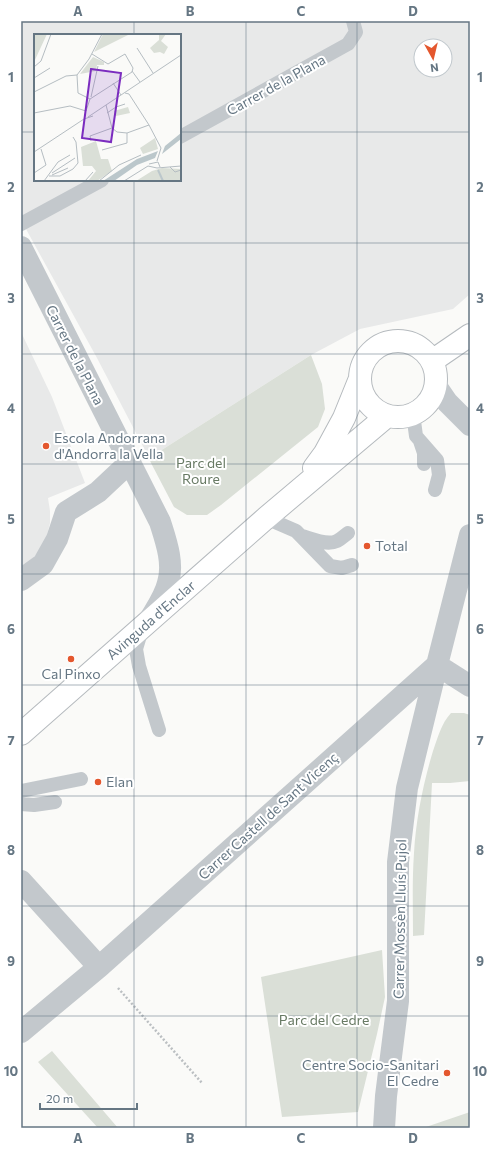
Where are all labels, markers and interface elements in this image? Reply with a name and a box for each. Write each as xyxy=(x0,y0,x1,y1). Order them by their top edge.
text: A xyxy=(73,3,83,19)
text: B xyxy=(186,3,195,19)
text: C xyxy=(297,3,306,19)
text: D xyxy=(408,3,418,19)
inset map xyxy=(34,34,181,181)
north arrow xyxy=(413,38,453,78)
street label: Carrer de la Plana xyxy=(223,50,328,119)
text: N xyxy=(429,61,439,75)
text: 1 xyxy=(8,69,14,85)
text: 1 xyxy=(477,69,483,85)
text: 2 xyxy=(7,179,15,195)
text: 2 xyxy=(476,179,484,195)
text: 3 xyxy=(7,290,15,306)
text: 3 xyxy=(476,290,484,306)
street label: Carrer de la Plana xyxy=(43,302,108,408)
text: 4 xyxy=(7,400,15,416)
text: 4 xyxy=(476,400,484,416)
place label: Escola Andorrana d'Andorra la Vella xyxy=(54,429,165,462)
marker: Escola Andorrana d'Andorra la Vella xyxy=(41,441,51,451)
park label: Parc del Roure xyxy=(176,454,226,487)
text: 5 xyxy=(7,511,15,527)
text: 5 xyxy=(476,511,484,527)
place label: Total xyxy=(375,537,408,554)
marker: Total xyxy=(362,541,372,551)
street label: Avinguda d'Enclar xyxy=(103,576,199,663)
text: 6 xyxy=(7,621,15,637)
text: 6 xyxy=(476,621,484,637)
marker: Cal Pinxo xyxy=(66,654,76,664)
place label: Cal Pinxo xyxy=(41,665,101,682)
text: 7 xyxy=(7,732,15,748)
text: 7 xyxy=(476,732,484,748)
street label: Carrer Castell de Sant Vicenç xyxy=(194,748,341,883)
place label: Elan xyxy=(106,773,133,790)
marker: Elan xyxy=(93,777,103,787)
street label: Carrer Mossèn Lluís Pujol xyxy=(390,839,409,999)
text: 8 xyxy=(7,842,15,858)
text: 8 xyxy=(476,842,484,858)
text: 9 xyxy=(7,953,15,969)
text: 9 xyxy=(476,953,484,969)
park label: Parc del Cedre xyxy=(279,1011,369,1028)
place label: Centre Socio-Sanitari El Cedre xyxy=(302,1056,439,1089)
text: 10 xyxy=(4,1063,19,1079)
text: 10 xyxy=(473,1063,488,1079)
marker: Centre Socio-Sanitari El Cedre xyxy=(442,1068,452,1078)
scale bar xyxy=(40,1085,137,1111)
text: 20 m xyxy=(46,1091,73,1105)
text: A xyxy=(73,1130,83,1146)
text: B xyxy=(186,1130,195,1146)
text: C xyxy=(297,1130,306,1146)
text: D xyxy=(408,1130,418,1146)

